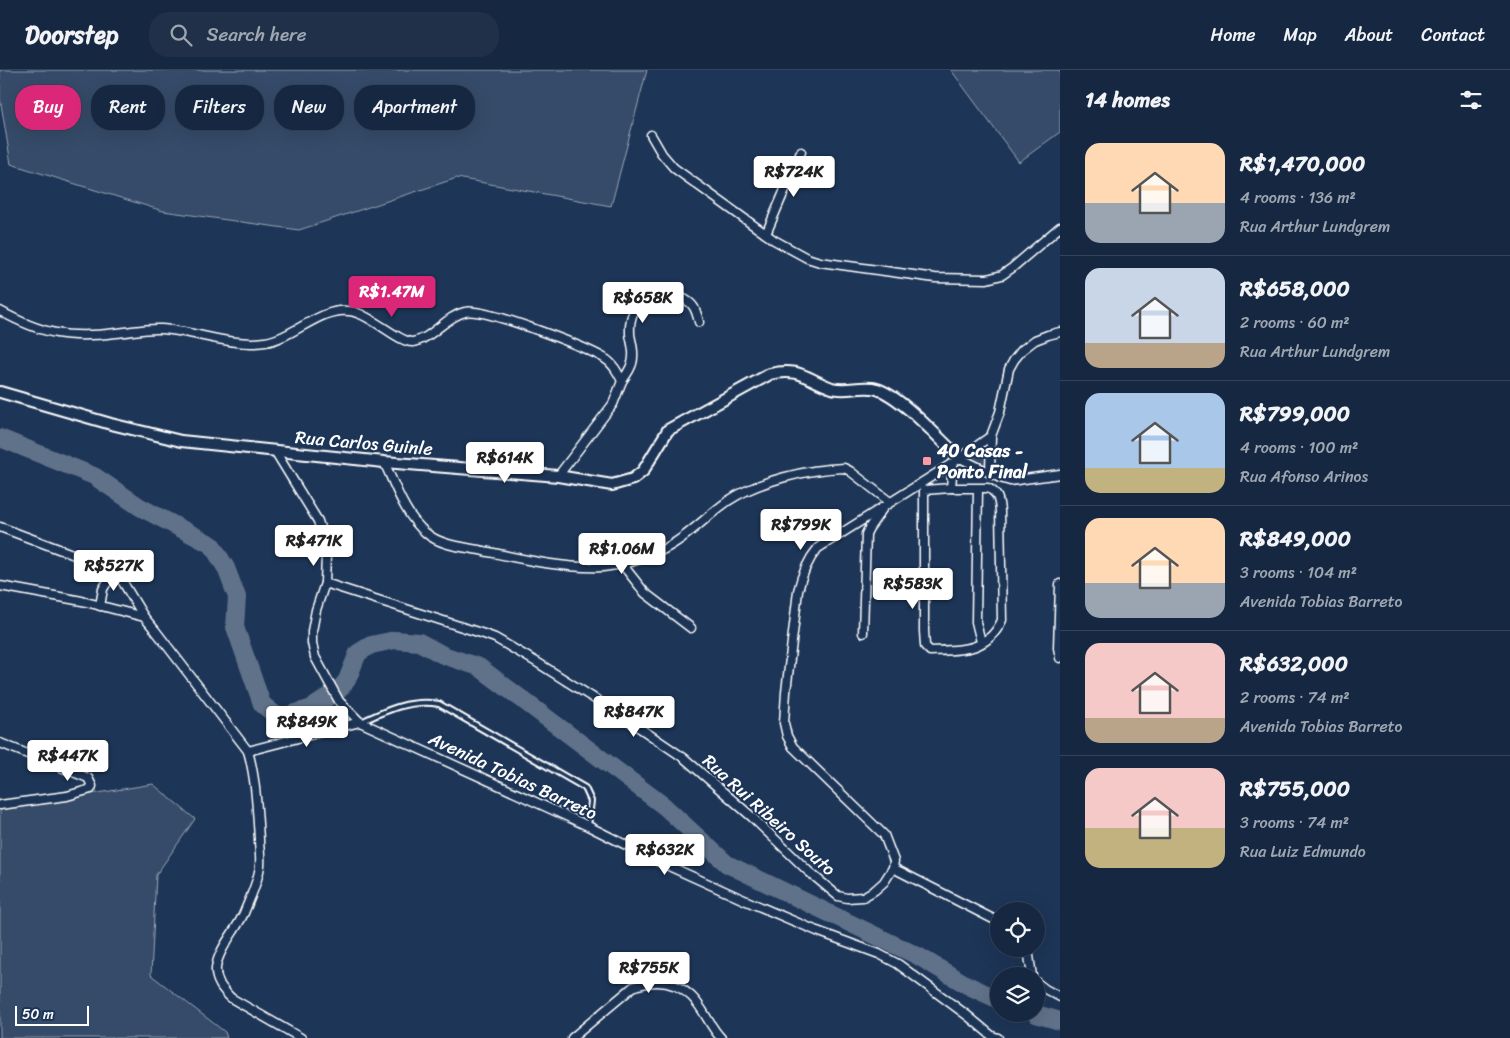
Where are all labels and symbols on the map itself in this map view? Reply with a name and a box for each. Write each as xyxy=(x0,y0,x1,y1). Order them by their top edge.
pin: R$724K xyxy=(753,156,835,198)
pin: R$1.47M xyxy=(346,276,438,318)
pin: R$658K xyxy=(602,282,684,324)
street label: Rua Carlos Guinle xyxy=(294,421,434,465)
place label: 40 Casas - Ponto Final xyxy=(936,435,1028,488)
pin: R$614K xyxy=(464,442,546,484)
marker: 40 Casas - Ponto Final xyxy=(921,455,933,467)
pin: R$799K xyxy=(760,508,842,551)
pin: R$471K xyxy=(273,524,355,567)
pin: R$1.06M xyxy=(576,532,668,575)
pin: R$527K xyxy=(73,550,155,592)
pin: R$583K xyxy=(872,568,954,610)
pin: R$847K xyxy=(593,696,675,738)
pin: R$849K xyxy=(266,706,348,748)
street label: Avenida Tobias Barreto xyxy=(422,722,603,829)
pin: R$447K xyxy=(27,740,109,782)
street label: Rua Rui Ribeiro Souto xyxy=(695,746,843,884)
pin: R$632K xyxy=(624,834,706,876)
pin: R$755K xyxy=(608,952,690,994)
scale bar xyxy=(15,1003,89,1026)

